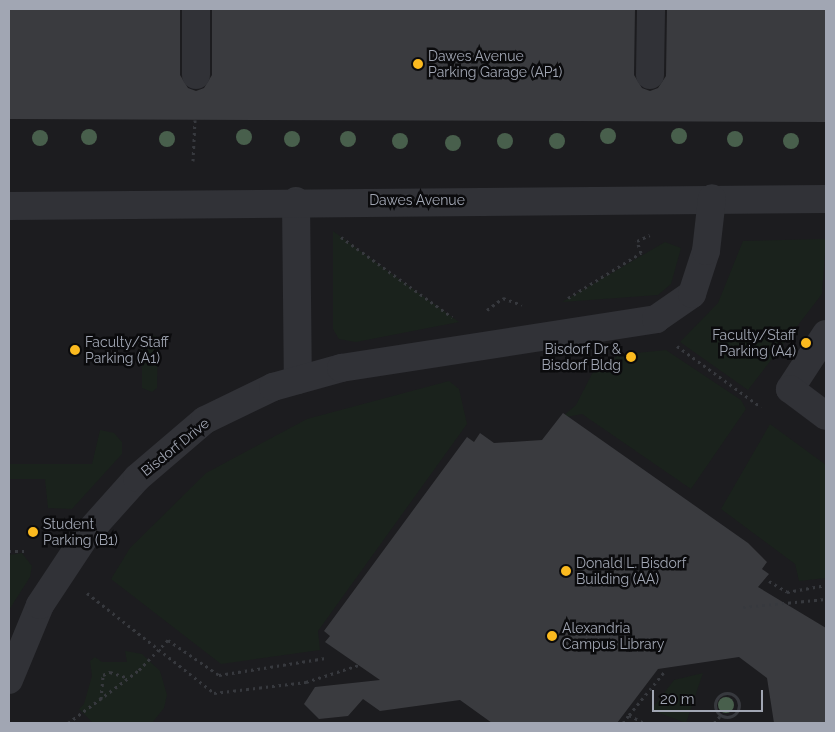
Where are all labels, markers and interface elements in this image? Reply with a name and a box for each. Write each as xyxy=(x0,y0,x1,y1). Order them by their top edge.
place label: Dawes Avenue Parking Garage (AP1) xyxy=(428,48,562,80)
marker: Dawes Avenue Parking Garage (AP1) xyxy=(412,58,424,70)
street label: Dawes Avenue xyxy=(369,192,465,208)
place label: Faculty/Staff Parking (A4) xyxy=(712,327,796,360)
place label: Faculty/Staff Parking (A1) xyxy=(85,334,169,367)
marker: Faculty/Staff Parking (A4) xyxy=(800,337,812,349)
place label: Bisdorf Dr & Bisdorf Bldg xyxy=(541,341,621,374)
marker: Faculty/Staff Parking (A1) xyxy=(69,344,81,356)
marker: Bisdorf Dr & Bisdorf Bldg xyxy=(625,351,637,363)
street label: Bisdorf Drive xyxy=(138,414,212,480)
place label: Student Parking (B1) xyxy=(43,516,118,548)
marker: Student Parking (B1) xyxy=(27,526,39,538)
place label: Donald L. Bisdorf Building (AA) xyxy=(576,555,686,588)
marker: Donald L. Bisdorf Building (AA) xyxy=(560,565,572,577)
place label: Alexandria Campus Library xyxy=(562,620,664,652)
marker: Alexandria Campus Library xyxy=(546,630,558,642)
scale bar xyxy=(655,680,766,712)
text: 20 m xyxy=(660,690,695,708)

